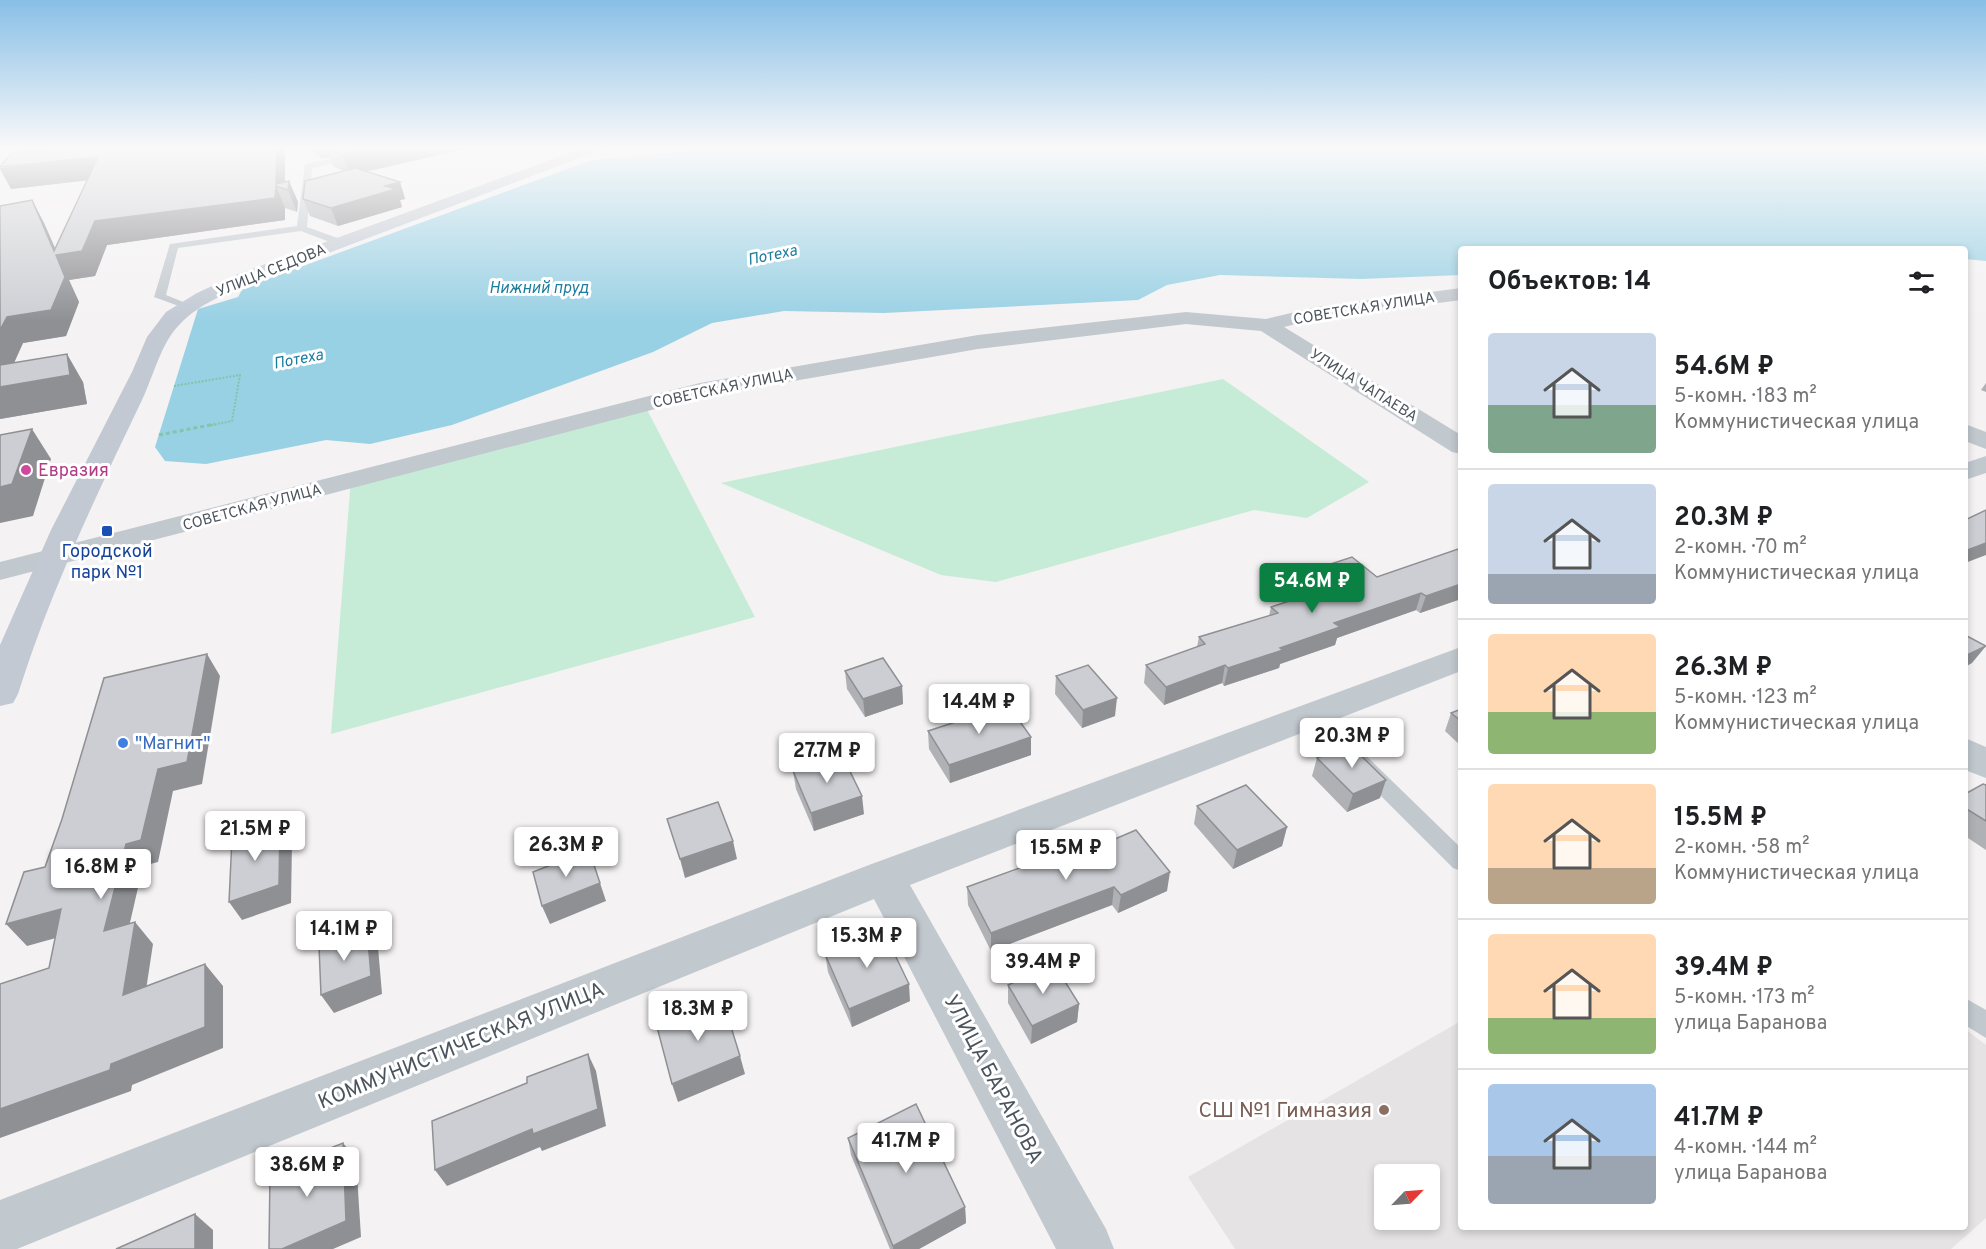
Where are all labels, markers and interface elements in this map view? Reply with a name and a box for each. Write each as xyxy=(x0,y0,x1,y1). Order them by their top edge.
street label: УЛИЦА СЕДОВА xyxy=(214,241,329,302)
water label: Потеха xyxy=(746,241,800,271)
text: Объектов: 14 xyxy=(1488,266,1651,299)
icon: filters xyxy=(1905,266,1938,299)
water label: Нижний пруд xyxy=(489,279,589,299)
street label: СОВЕТСКАЯ УЛИЦА xyxy=(1292,289,1436,330)
water label: Потеха xyxy=(272,345,326,375)
street label: УЛИЦА ЧАПАЕВА xyxy=(1306,345,1421,427)
text: 54.6M ₽ xyxy=(1674,351,1774,384)
icon: home xyxy=(1536,357,1608,429)
street label: СОВЕТСКАЯ УЛИЦА xyxy=(651,365,795,414)
text: 5-комн. · 183 m² xyxy=(1674,384,1817,410)
text: Коммунистическая улица xyxy=(1674,410,1919,436)
place label: Евразия xyxy=(38,460,109,483)
marker: Евразия xyxy=(19,463,33,477)
street label: СОВЕТСКАЯ УЛИЦА xyxy=(181,481,324,536)
text: 20.3M ₽ xyxy=(1674,502,1773,535)
icon: home xyxy=(1536,508,1608,580)
marker: Городской парк №1 xyxy=(100,524,114,538)
text: 2-комн. · 70 m² xyxy=(1674,535,1807,561)
place label: Городской парк №1 xyxy=(61,541,153,585)
text: Коммунистическая улица xyxy=(1674,561,1919,587)
pin: 54.6M ₽ xyxy=(1257,563,1367,614)
text: 54.6M ₽ xyxy=(1274,569,1350,595)
text: 26.3M ₽ xyxy=(1674,652,1772,685)
icon: home xyxy=(1536,658,1608,730)
pin: 14.4M ₽ xyxy=(924,684,1034,735)
text: 5-комн. · 123 m² xyxy=(1674,685,1817,711)
text: 14.4M ₽ xyxy=(943,690,1015,716)
text: Коммунистическая улица xyxy=(1674,711,1919,737)
pin: 20.3M ₽ xyxy=(1297,718,1407,769)
text: 20.3M ₽ xyxy=(1314,724,1390,750)
place label: "Магнит" xyxy=(135,733,210,756)
pin: 27.7M ₽ xyxy=(772,733,882,784)
marker: "Магнит" xyxy=(116,736,130,750)
text: 27.7M ₽ xyxy=(793,739,861,765)
text: 15.5M ₽ xyxy=(1674,802,1767,835)
icon: home xyxy=(1536,808,1608,880)
pin: 21.5M ₽ xyxy=(200,811,310,862)
text: 21.5M ₽ xyxy=(219,817,291,843)
pin: 26.3M ₽ xyxy=(511,827,621,878)
pin: 15.5M ₽ xyxy=(1011,830,1121,881)
text: 26.3M ₽ xyxy=(528,833,604,859)
text: 2-комн. · 58 m² xyxy=(1674,835,1809,861)
text: 15.5M ₽ xyxy=(1030,836,1102,862)
pin: 16.8M ₽ xyxy=(46,849,156,900)
text: 16.8M ₽ xyxy=(65,855,137,881)
text: Коммунистическая улица xyxy=(1674,861,1919,887)
pin: 14.1M ₽ xyxy=(289,911,399,962)
text: 14.1M ₽ xyxy=(310,917,378,943)
pin: 15.3M ₽ xyxy=(812,918,922,969)
text: 15.3M ₽ xyxy=(831,924,903,950)
pin: 39.4M ₽ xyxy=(988,944,1098,995)
text: 39.4M ₽ xyxy=(1005,950,1081,976)
text: 39.4M ₽ xyxy=(1674,952,1773,985)
icon: home xyxy=(1536,958,1608,1030)
street label: КОММУНИСТИЧЕСКАЯ УЛИЦА xyxy=(314,976,609,1116)
text: 5-комн. · 173 m² xyxy=(1674,985,1815,1011)
pin: 18.3M ₽ xyxy=(643,991,753,1042)
street label: УЛИЦА БАРАНОВА xyxy=(937,991,1049,1169)
text: 18.3M ₽ xyxy=(662,997,734,1023)
text: улица Баранова xyxy=(1674,1011,1827,1037)
place label: СШ №1 Гимназия xyxy=(1199,1098,1372,1125)
text: 41.7M ₽ xyxy=(1674,1102,1764,1135)
marker: СШ №1 Гимназия xyxy=(1377,1103,1391,1117)
icon: home xyxy=(1536,1108,1608,1180)
pin: 41.7M ₽ xyxy=(851,1123,961,1174)
text: 41.7M ₽ xyxy=(871,1129,941,1155)
text: 4-комн. · 144 m² xyxy=(1674,1135,1817,1161)
pin: 38.6M ₽ xyxy=(252,1147,362,1198)
text: 38.6M ₽ xyxy=(269,1153,345,1179)
text: улица Баранова xyxy=(1674,1161,1827,1187)
north arrow xyxy=(1374,1164,1440,1230)
map controls xyxy=(1374,1164,1440,1230)

